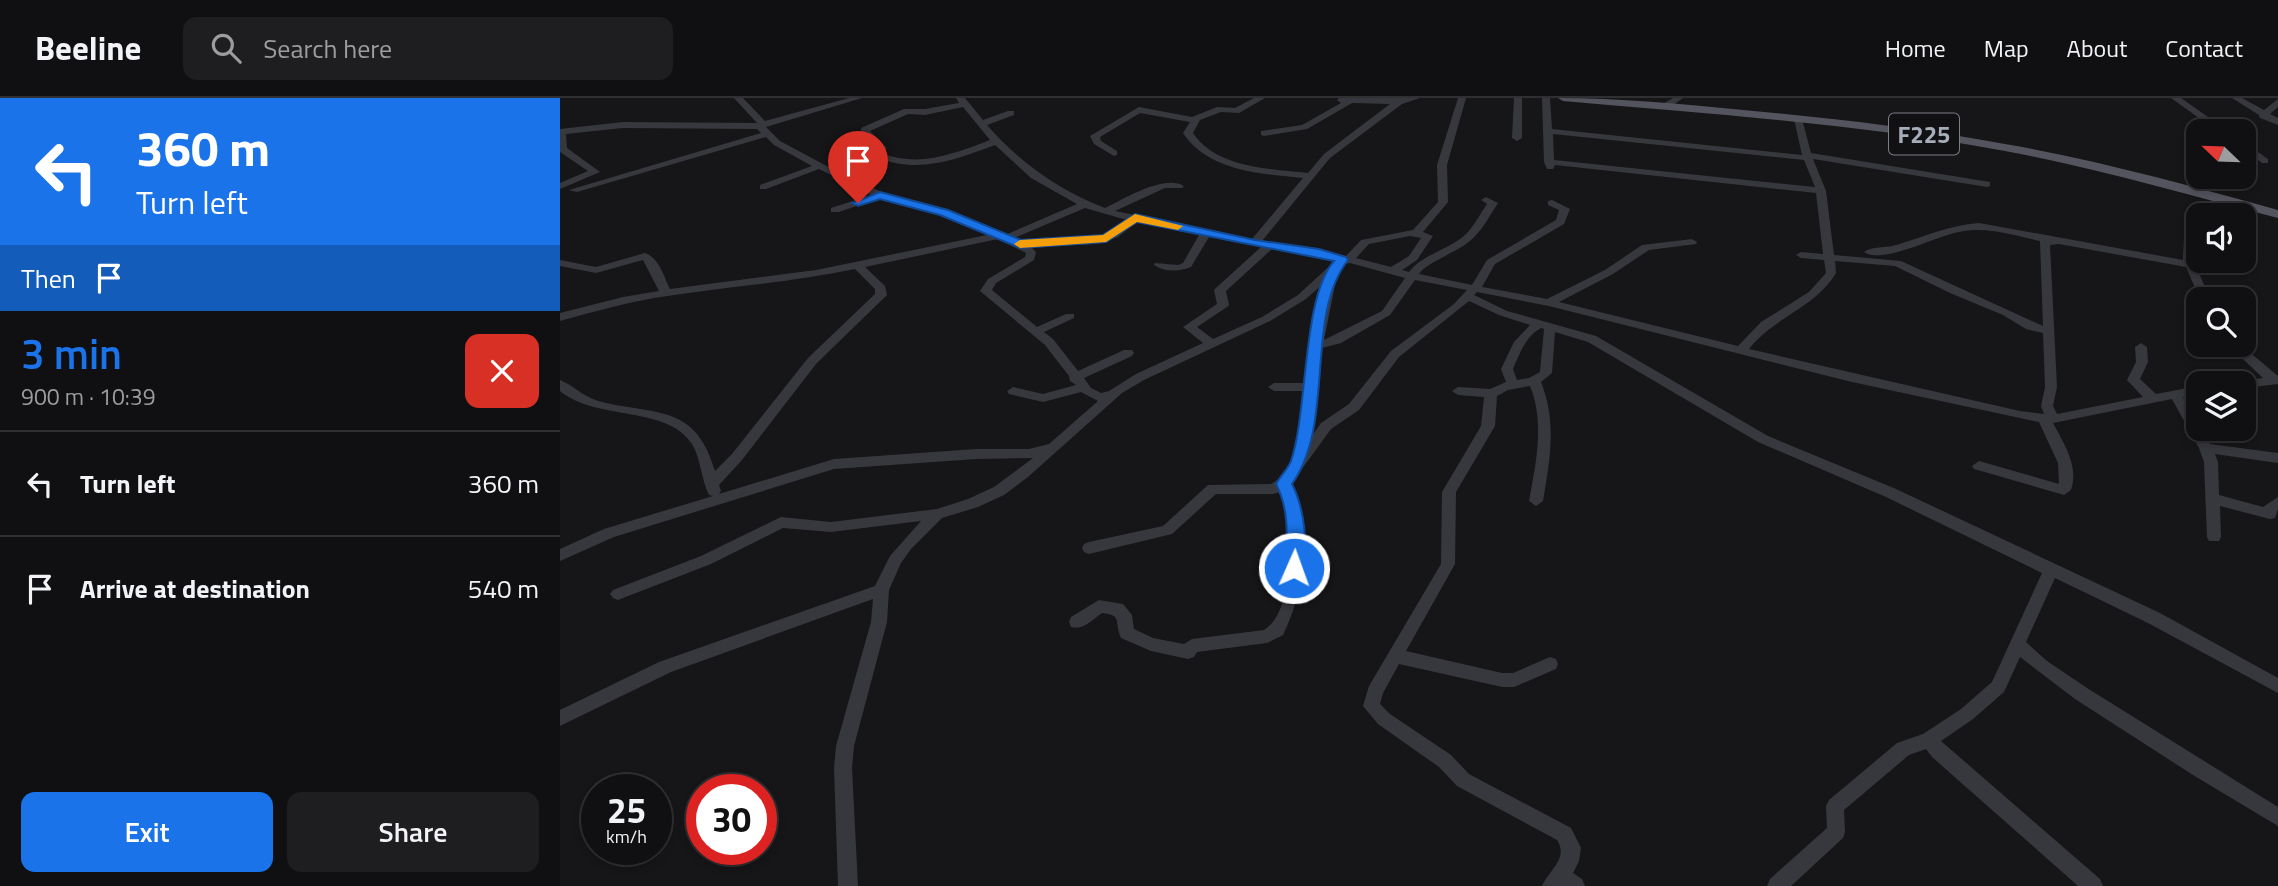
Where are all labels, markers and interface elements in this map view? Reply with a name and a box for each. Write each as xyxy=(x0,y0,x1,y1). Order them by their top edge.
search box xyxy=(183,17,673,80)
text: Beeline xyxy=(35,23,141,73)
icon: search xyxy=(207,29,245,67)
text: Search here xyxy=(263,29,392,68)
text: Home xyxy=(1885,30,1946,66)
text: Map xyxy=(1984,30,2029,66)
text: About xyxy=(2067,30,2127,66)
text: Contact xyxy=(2165,30,2243,66)
text: 360 m xyxy=(136,110,270,185)
road number: F225 xyxy=(1889,114,1959,154)
north arrow xyxy=(2186,119,2256,189)
map controls xyxy=(2186,119,2256,441)
icon: left xyxy=(21,126,112,217)
pin xyxy=(828,131,888,203)
icon: arrive xyxy=(839,142,877,180)
text: Turn left xyxy=(136,178,248,226)
button: sound xyxy=(2186,203,2256,273)
text: Then xyxy=(21,259,76,298)
icon: arrive xyxy=(90,259,128,297)
button: search xyxy=(2186,287,2256,357)
text: 3 min xyxy=(21,321,122,385)
button: close xyxy=(465,334,539,408)
button: layers xyxy=(2186,371,2256,441)
text: 900 m · 10:39 xyxy=(21,379,156,414)
text: Turn left xyxy=(80,464,175,503)
text: 360 m xyxy=(468,464,539,503)
icon: left xyxy=(21,465,59,503)
position arrow xyxy=(1257,531,1331,605)
text: Arrive at destination xyxy=(80,569,310,608)
text: 540 m xyxy=(468,569,539,608)
icon: arrive xyxy=(21,570,59,608)
speed limit sign: 30 xyxy=(686,774,777,865)
text: 25 xyxy=(607,783,646,837)
button: Exit xyxy=(21,792,273,872)
button: Share xyxy=(287,792,539,872)
text: km/h xyxy=(606,823,647,850)

